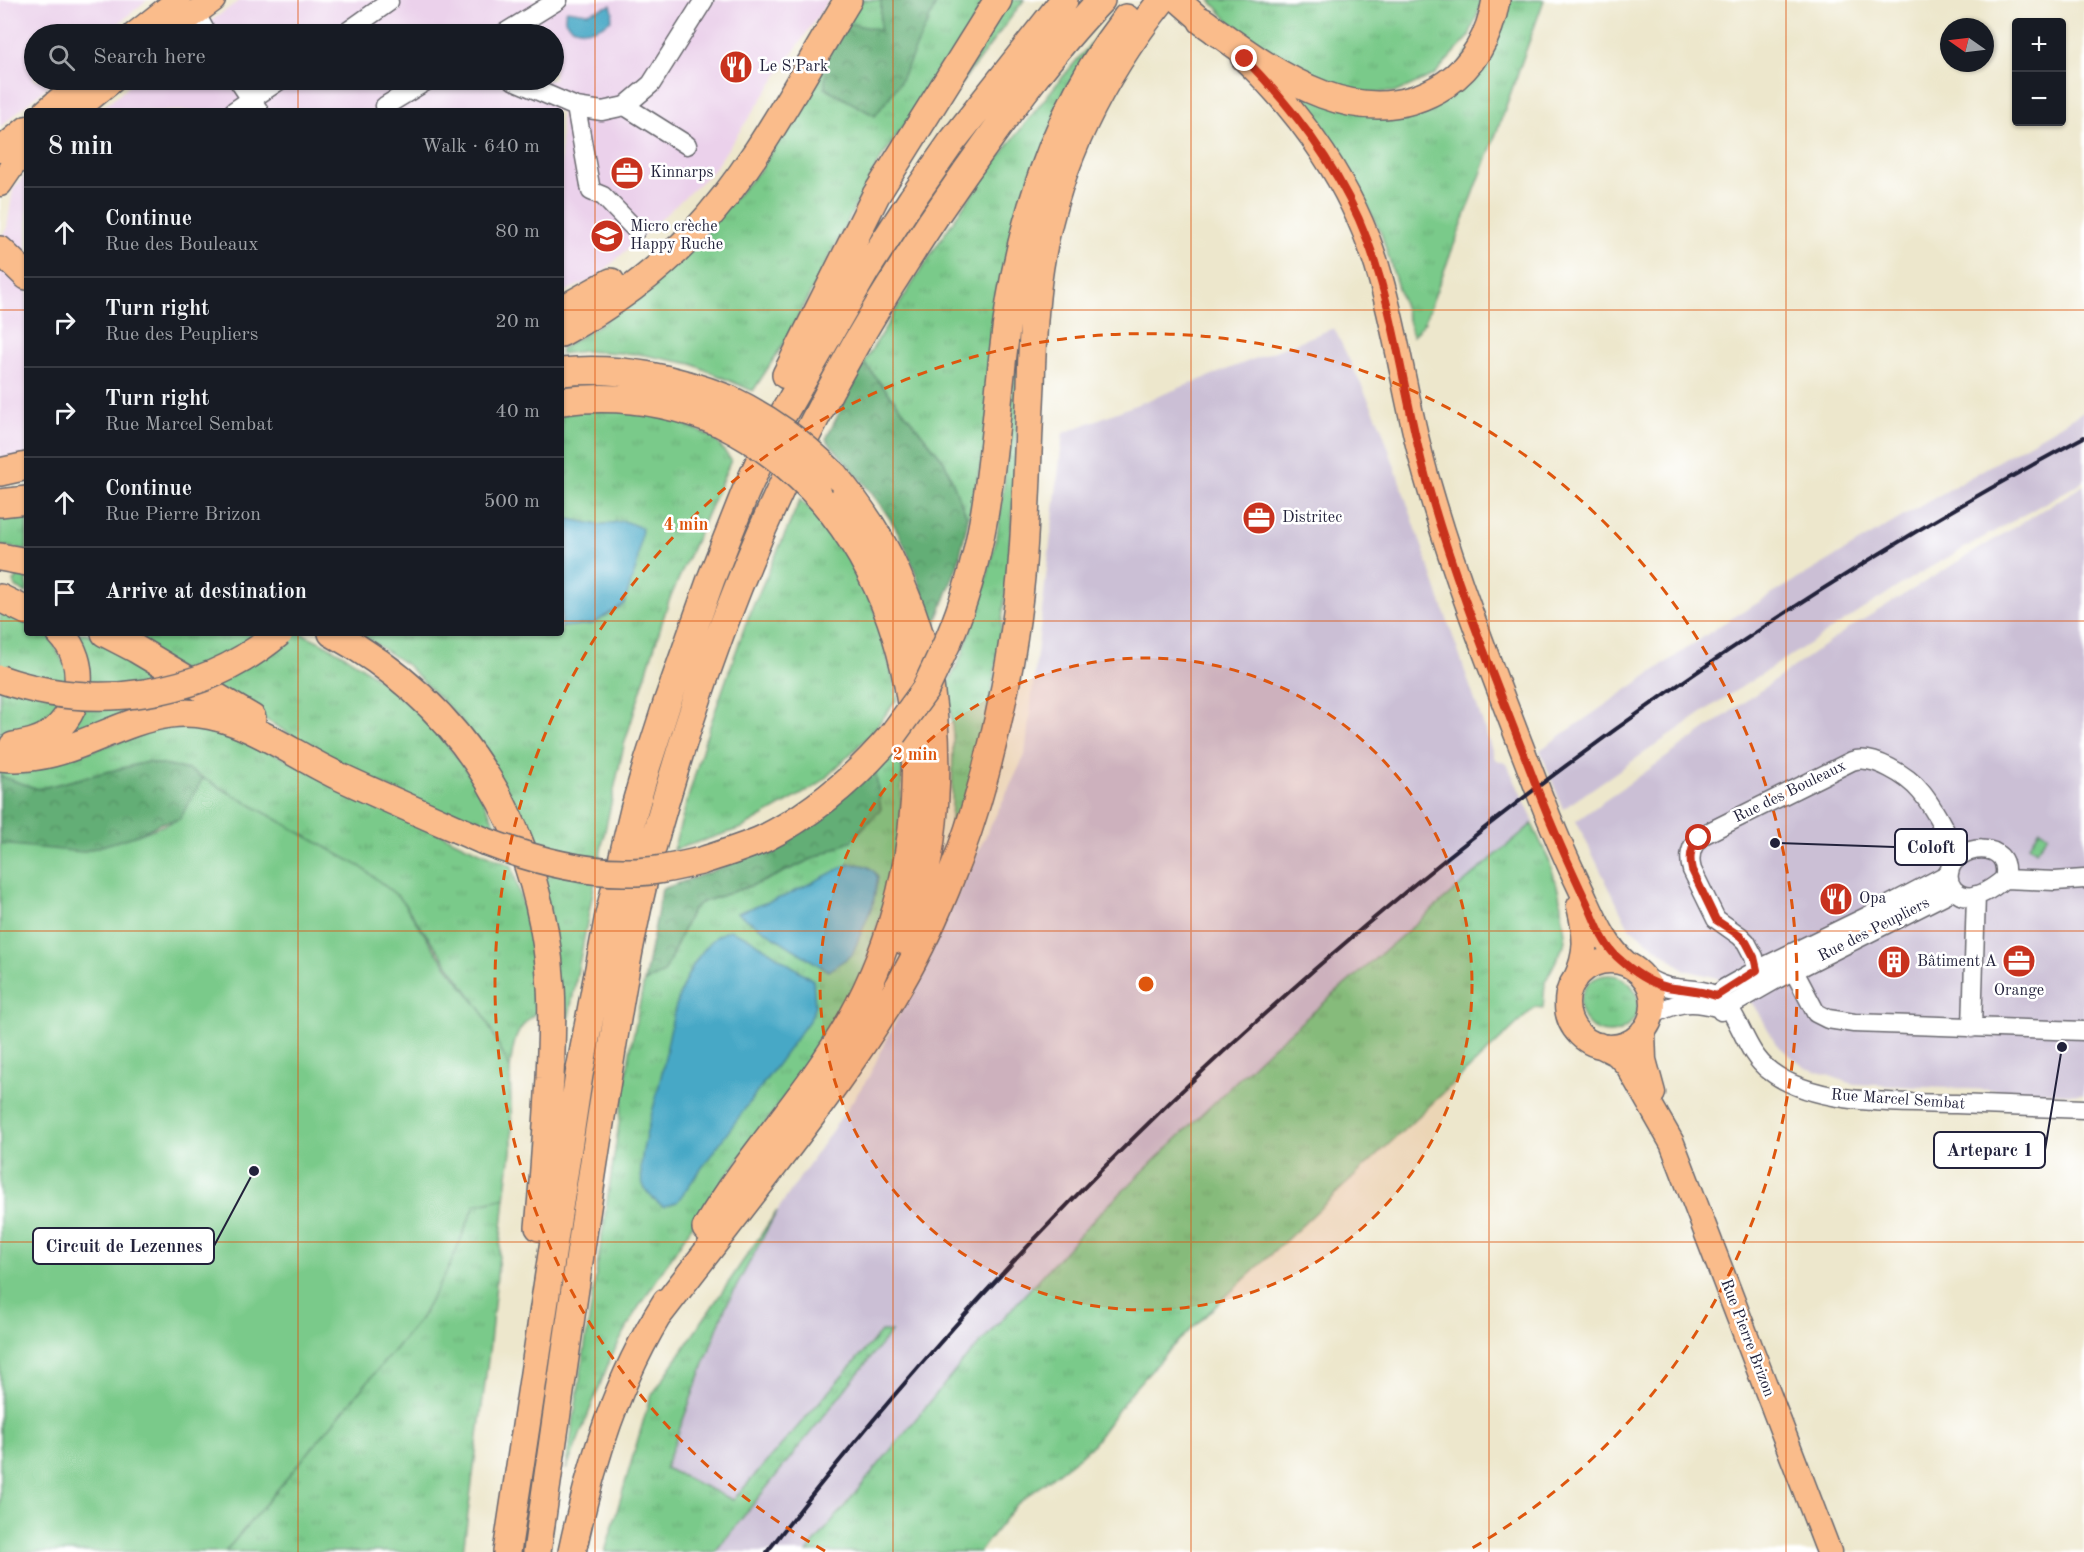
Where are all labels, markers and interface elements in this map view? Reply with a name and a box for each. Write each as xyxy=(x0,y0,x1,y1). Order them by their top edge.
north arrow xyxy=(1940,18,1994,72)
map controls xyxy=(2012,18,2066,126)
button: + xyxy=(2012,18,2066,72)
search box xyxy=(24,24,564,90)
icon: search xyxy=(45,41,78,74)
route end xyxy=(1231,45,1257,71)
text: Search here xyxy=(93,46,206,68)
restaurant icon: Le S'Park xyxy=(718,49,754,85)
place label: Le S'Park xyxy=(759,59,828,75)
button: − xyxy=(2012,72,2066,126)
text: 8 min xyxy=(48,134,113,160)
text: Walk · 640 m xyxy=(421,137,540,157)
office icon: Kinnarps xyxy=(609,155,645,191)
place label: Kinnarps xyxy=(650,165,713,181)
text: Continue xyxy=(105,208,192,230)
icon: ahead xyxy=(48,216,81,249)
school or university icon: Micro crèche Happy Ruche xyxy=(589,218,625,254)
place label: Micro crèche Happy Ruche xyxy=(630,219,723,253)
text: 80 m xyxy=(495,222,540,242)
text: Rue des Bouleaux xyxy=(105,235,259,255)
text: Turn right xyxy=(105,298,209,320)
icon: right xyxy=(48,306,81,339)
text: 20 m xyxy=(495,312,540,332)
text: Rue des Peupliers xyxy=(105,325,258,345)
text: Turn right xyxy=(105,388,209,410)
icon: right xyxy=(48,396,81,429)
text: 40 m xyxy=(495,402,540,422)
text: Rue Marcel Sembat xyxy=(105,415,273,435)
text: Continue xyxy=(105,478,192,500)
icon: ahead xyxy=(48,486,81,519)
text: 500 m xyxy=(484,492,540,512)
office icon: Distritec xyxy=(1241,500,1277,536)
text: Rue Pierre Brizon xyxy=(105,505,261,525)
place label: Distritec xyxy=(1282,510,1342,526)
text: 4 min xyxy=(663,516,709,534)
icon: arrive xyxy=(48,576,81,609)
text: Arrive at destination xyxy=(105,581,307,603)
text: 2 min xyxy=(892,746,938,764)
street label: Rue des Bouleaux xyxy=(1731,758,1849,826)
route start xyxy=(1685,824,1711,850)
callout: Coloft xyxy=(1895,829,1967,865)
text: Coloft xyxy=(1907,839,1956,857)
restaurant icon: Opa xyxy=(1818,881,1854,917)
place label: Opa xyxy=(1859,891,1886,907)
street label: Rue des Peupliers xyxy=(1816,895,1932,965)
office icon: Orange xyxy=(2001,943,2037,979)
building icon: Bâtiment A xyxy=(1876,944,1912,980)
place label: Bâtiment A xyxy=(1917,954,1997,970)
centre of rings xyxy=(1136,974,1156,994)
place label: Orange xyxy=(1994,983,2044,999)
street label: Rue Marcel Sembat xyxy=(1830,1087,1966,1113)
callout: Arteparc 1 xyxy=(1934,1132,2045,1168)
text: Arteparc 1 xyxy=(1946,1142,2034,1160)
callout: Circuit de Lezennes xyxy=(33,1228,214,1264)
text: Circuit de Lezennes xyxy=(45,1238,203,1256)
street label: Rue Pierre Brizon xyxy=(1717,1277,1777,1399)

